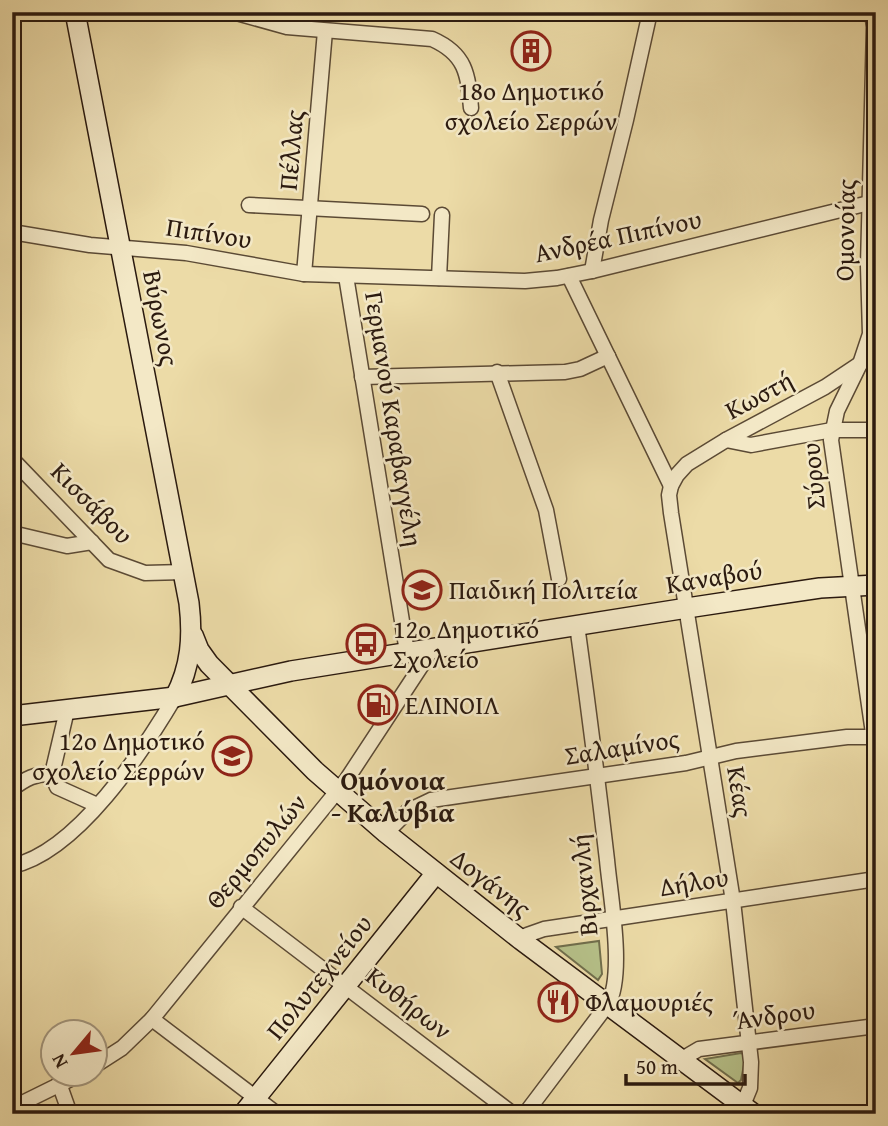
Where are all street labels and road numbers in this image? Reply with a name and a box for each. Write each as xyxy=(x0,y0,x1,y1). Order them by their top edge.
street label: Πέλλας xyxy=(268,108,313,192)
street label: Ομονοίας xyxy=(824,178,865,282)
street label: Ανδρέα Πιπίνου xyxy=(531,199,705,272)
street label: Πιπίνου xyxy=(163,207,255,259)
street label: Βύρωνος xyxy=(133,267,190,369)
street label: Γερμανού Καραβαγγέλη xyxy=(355,289,434,549)
street label: Κωστή xyxy=(718,360,800,429)
street label: Σύρου xyxy=(790,441,835,511)
street label: Κισσάβου xyxy=(42,452,143,553)
street label: Καναβού xyxy=(663,550,765,603)
street label: Σαλαμίνος xyxy=(562,718,682,775)
street label: Κέας xyxy=(717,764,764,820)
street label: Θερμοπυλών xyxy=(195,784,316,917)
street label: Βιρχανλή xyxy=(560,833,607,937)
street label: Δογάνης xyxy=(443,839,540,927)
street label: Δήλου xyxy=(657,857,731,906)
street label: Πολυτεχνείου xyxy=(256,906,381,1048)
street label: Κυθήρων xyxy=(358,956,461,1049)
street label: Άνδρου xyxy=(730,989,818,1040)

